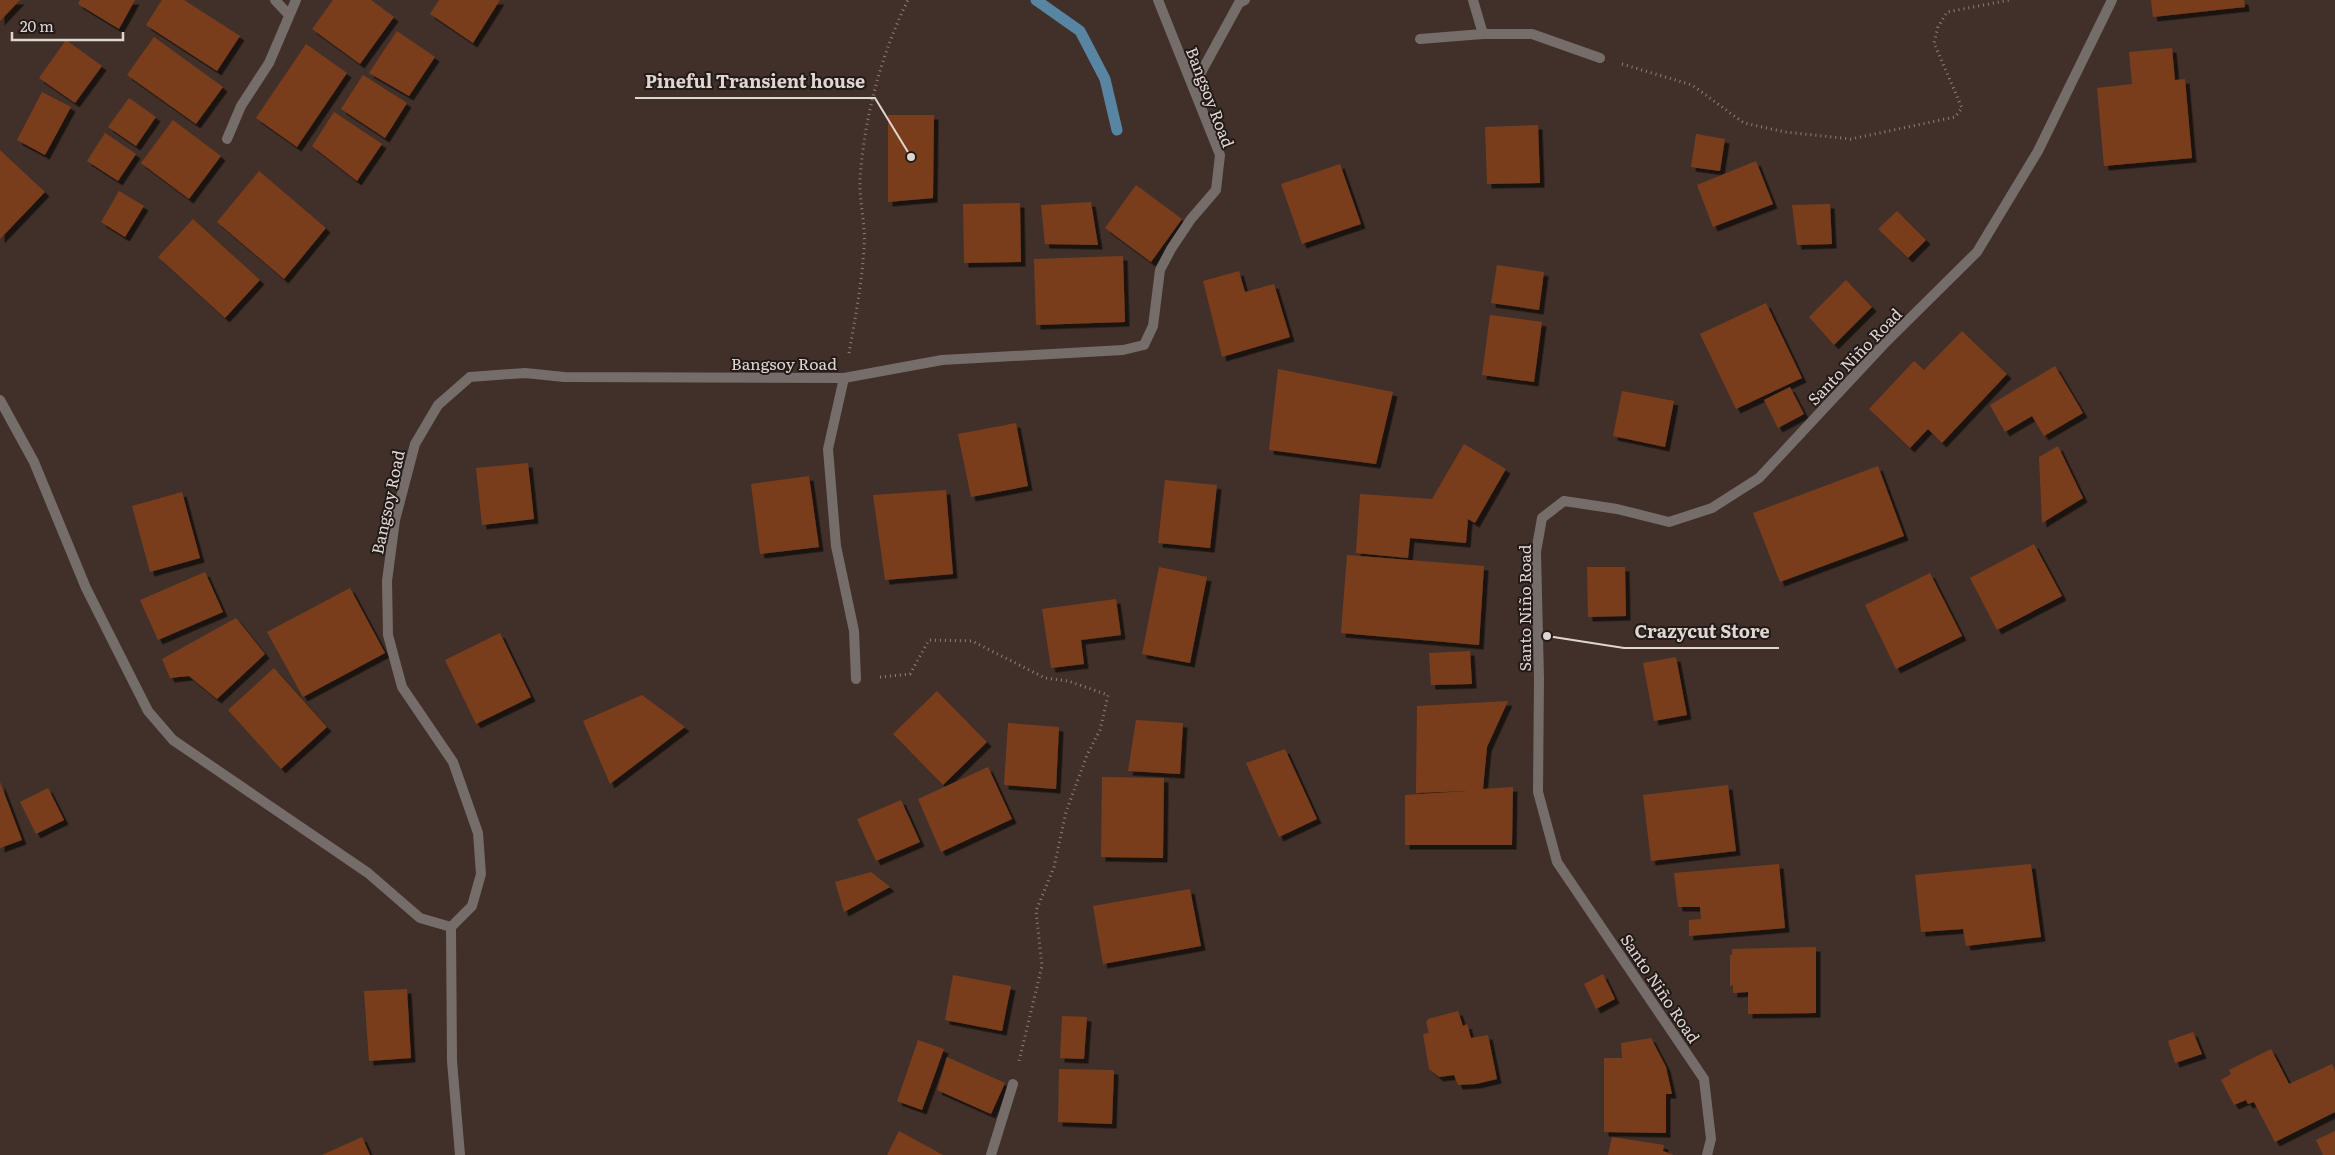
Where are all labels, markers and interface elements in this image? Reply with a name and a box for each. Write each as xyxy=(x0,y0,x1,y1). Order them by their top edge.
scale bar xyxy=(12,10,124,42)
text: 20 m xyxy=(20,14,54,37)
street label: Bangsoy Road xyxy=(1181,43,1241,151)
callout: Pineful Transient house xyxy=(635,65,875,98)
text: Pineful Transient house xyxy=(645,67,865,94)
street label: Santo Niño Road xyxy=(1801,302,1907,410)
street label: Bangsoy Road xyxy=(731,351,837,375)
street label: Bangsoy Road xyxy=(364,448,410,556)
street label: Santo Niño Road xyxy=(1512,544,1536,672)
callout: Crazycut Store xyxy=(1624,615,1779,648)
text: Crazycut Store xyxy=(1634,617,1770,644)
street label: Santo Niño Road xyxy=(1616,929,1707,1048)

